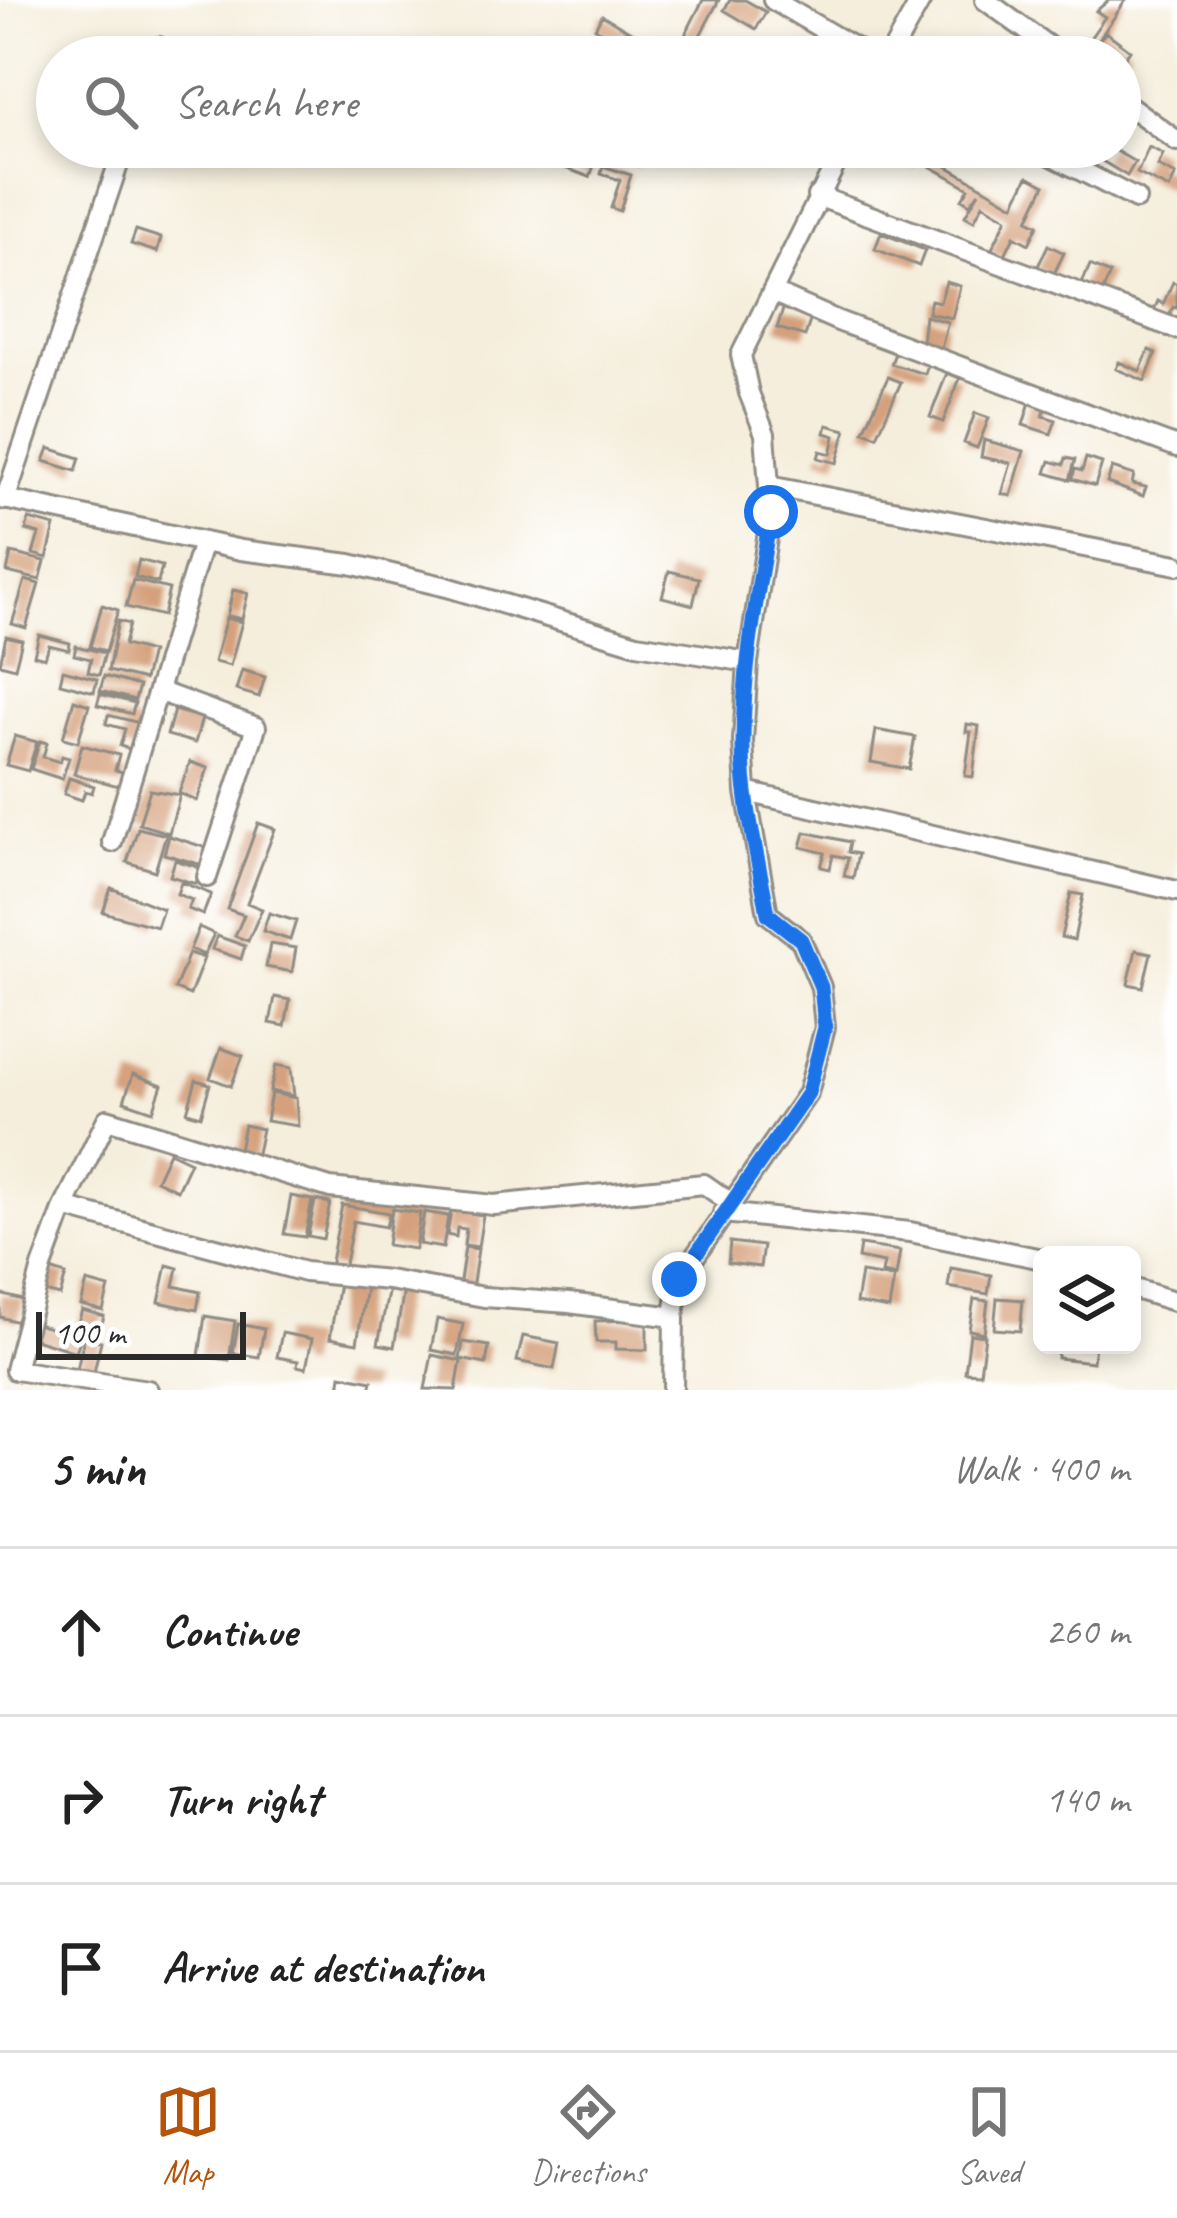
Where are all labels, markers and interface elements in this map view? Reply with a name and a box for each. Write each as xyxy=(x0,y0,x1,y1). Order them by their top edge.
search box xyxy=(36,36,1141,168)
icon: search xyxy=(78,69,144,135)
text: Search here xyxy=(174,74,357,131)
route start xyxy=(744,485,798,539)
map controls xyxy=(1033,1246,1141,1354)
button: layers xyxy=(1033,1246,1141,1354)
route end xyxy=(652,1252,706,1306)
scale bar xyxy=(36,1306,246,1359)
text: 100 m xyxy=(54,1312,125,1354)
text: 5 min xyxy=(48,1436,145,1500)
text: Walk · 400 m xyxy=(953,1444,1129,1493)
icon: ahead xyxy=(48,1599,114,1665)
text: Continue xyxy=(162,1603,296,1660)
text: 260 m xyxy=(1045,1607,1129,1656)
icon: right xyxy=(48,1767,114,1833)
text: Turn right xyxy=(162,1771,320,1828)
text: 140 m xyxy=(1045,1775,1129,1824)
icon: arrive xyxy=(48,1935,114,2001)
text: Arrive at destination xyxy=(162,1939,484,1996)
tab: Map xyxy=(155,2079,221,2193)
tab: Directions xyxy=(531,2079,646,2193)
tab: Saved xyxy=(956,2079,1022,2193)

